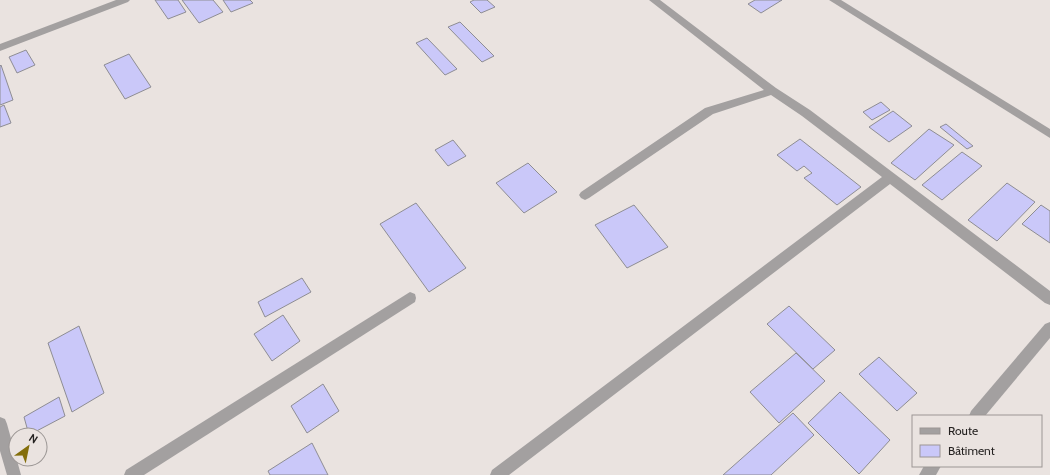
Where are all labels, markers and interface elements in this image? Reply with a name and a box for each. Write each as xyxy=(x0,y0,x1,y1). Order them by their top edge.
legend xyxy=(912,415,1042,467)
text: Route xyxy=(948,423,978,438)
north arrow xyxy=(8,427,48,467)
text: N xyxy=(26,431,41,447)
text: Bâtiment xyxy=(948,443,995,458)

